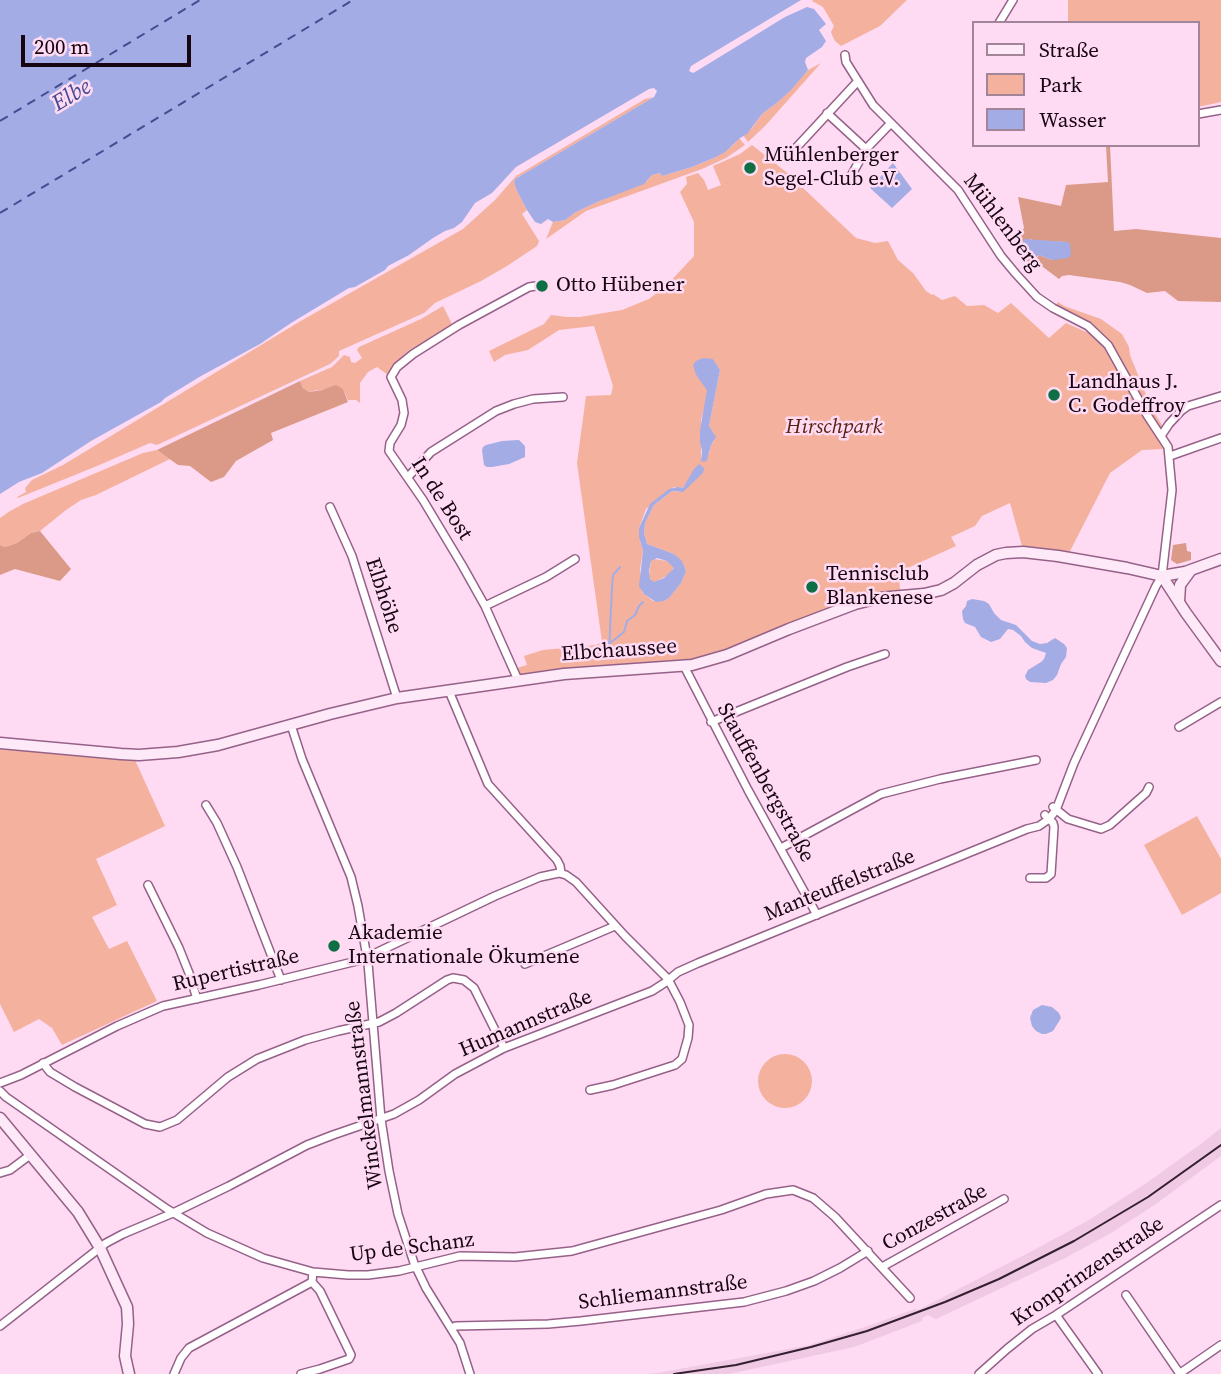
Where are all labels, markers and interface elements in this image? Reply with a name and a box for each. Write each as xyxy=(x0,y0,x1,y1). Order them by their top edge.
scale bar xyxy=(24,21,194,65)
legend xyxy=(972,21,1200,147)
text: 200 m xyxy=(34,32,89,61)
text: Straße xyxy=(1039,35,1099,64)
text: Park xyxy=(1039,70,1082,99)
water label: Elbe xyxy=(47,74,97,118)
text: Wasser xyxy=(1039,105,1106,134)
place label: Mühlenberger Segel-Club e.V. xyxy=(764,143,900,193)
marker: Mühlenberger Segel-Club e.V. xyxy=(742,160,758,176)
street label: Mühlenberg xyxy=(957,169,1047,277)
place label: Otto Hübener xyxy=(556,273,685,299)
marker: Otto Hübener xyxy=(534,278,550,294)
place label: Landhaus J. C. Godeffroy xyxy=(1068,370,1185,420)
marker: Landhaus J. C. Godeffroy xyxy=(1046,387,1062,403)
park label: Hirschpark xyxy=(786,415,882,441)
street label: In de Bost xyxy=(405,453,477,545)
street label: Elbhöhe xyxy=(359,555,407,637)
place label: Tennisclub Blankenese xyxy=(826,562,933,612)
marker: Tennisclub Blankenese xyxy=(804,579,820,595)
street label: Elbchaussee xyxy=(560,634,678,668)
street label: Stauffenbergstraße xyxy=(711,699,819,867)
street label: Manteuffelstraße xyxy=(761,844,919,928)
place label: Akademie Internationale Ökumene xyxy=(348,921,580,971)
marker: Akademie Internationale Ökumene xyxy=(326,938,342,954)
street label: Rupertistraße xyxy=(170,944,302,998)
street label: Humannstraße xyxy=(456,985,596,1063)
street label: Winckelmannstraße xyxy=(341,999,389,1191)
street label: Conzestraße xyxy=(878,1179,992,1257)
street label: Kronprinzenstraße xyxy=(1007,1212,1169,1332)
street label: Up de Schanz xyxy=(348,1228,476,1268)
street label: Schliemannstraße xyxy=(577,1270,749,1316)

